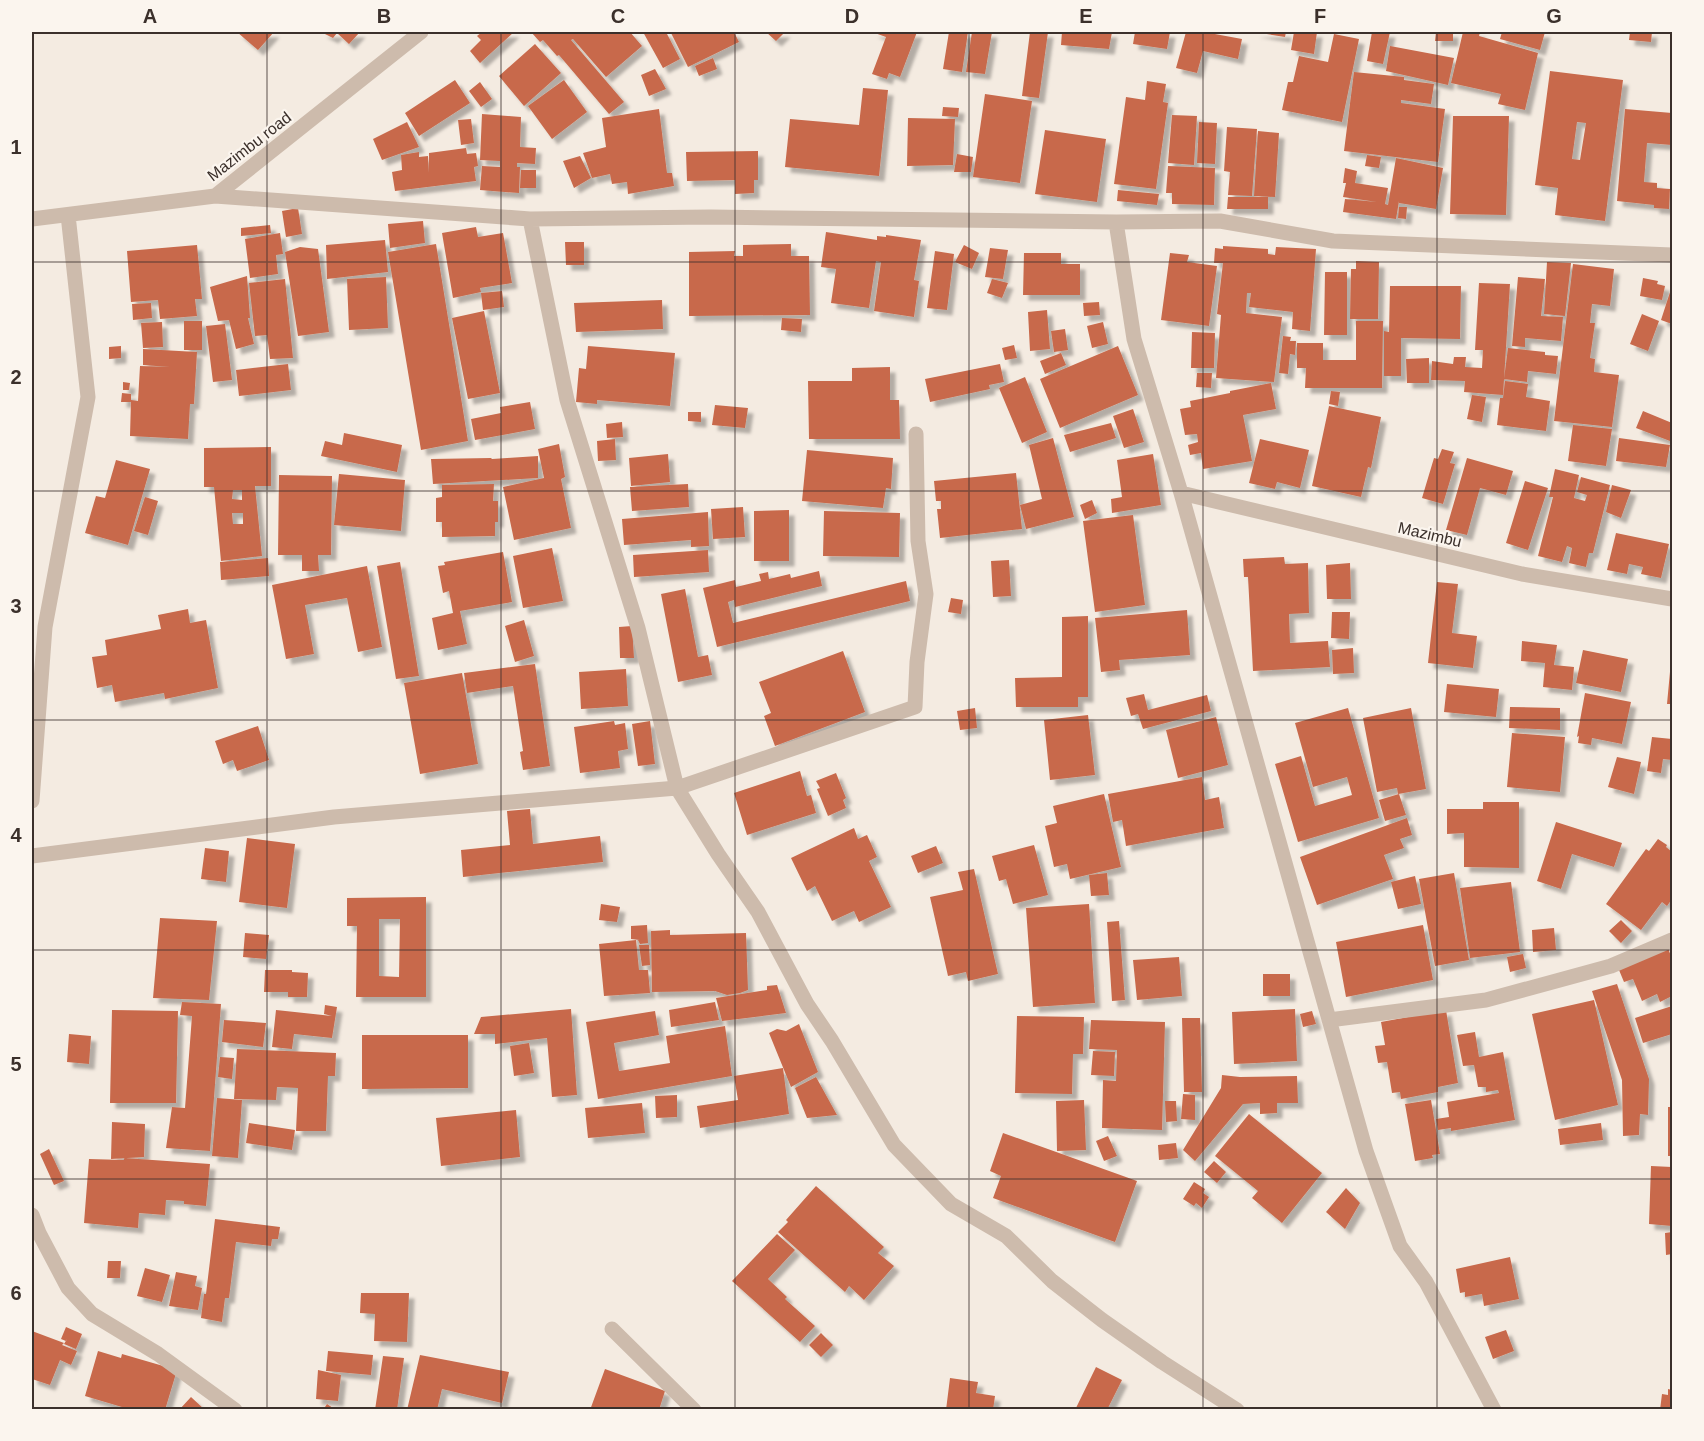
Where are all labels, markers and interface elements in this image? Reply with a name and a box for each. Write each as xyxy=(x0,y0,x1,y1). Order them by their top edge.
text: A xyxy=(143,5,157,27)
text: B xyxy=(377,5,391,27)
text: C xyxy=(611,5,625,27)
text: D xyxy=(845,5,859,27)
text: E xyxy=(1079,5,1093,27)
text: F xyxy=(1314,5,1326,27)
text: G xyxy=(1546,5,1562,27)
street label: Mazimbu road xyxy=(204,108,294,184)
text: 1 xyxy=(10,136,22,158)
text: 2 xyxy=(10,366,22,388)
street label: Mazimbu xyxy=(1396,519,1463,550)
text: 3 xyxy=(10,595,22,617)
text: 4 xyxy=(10,824,22,846)
text: 5 xyxy=(10,1053,22,1075)
text: 6 xyxy=(10,1282,22,1304)

